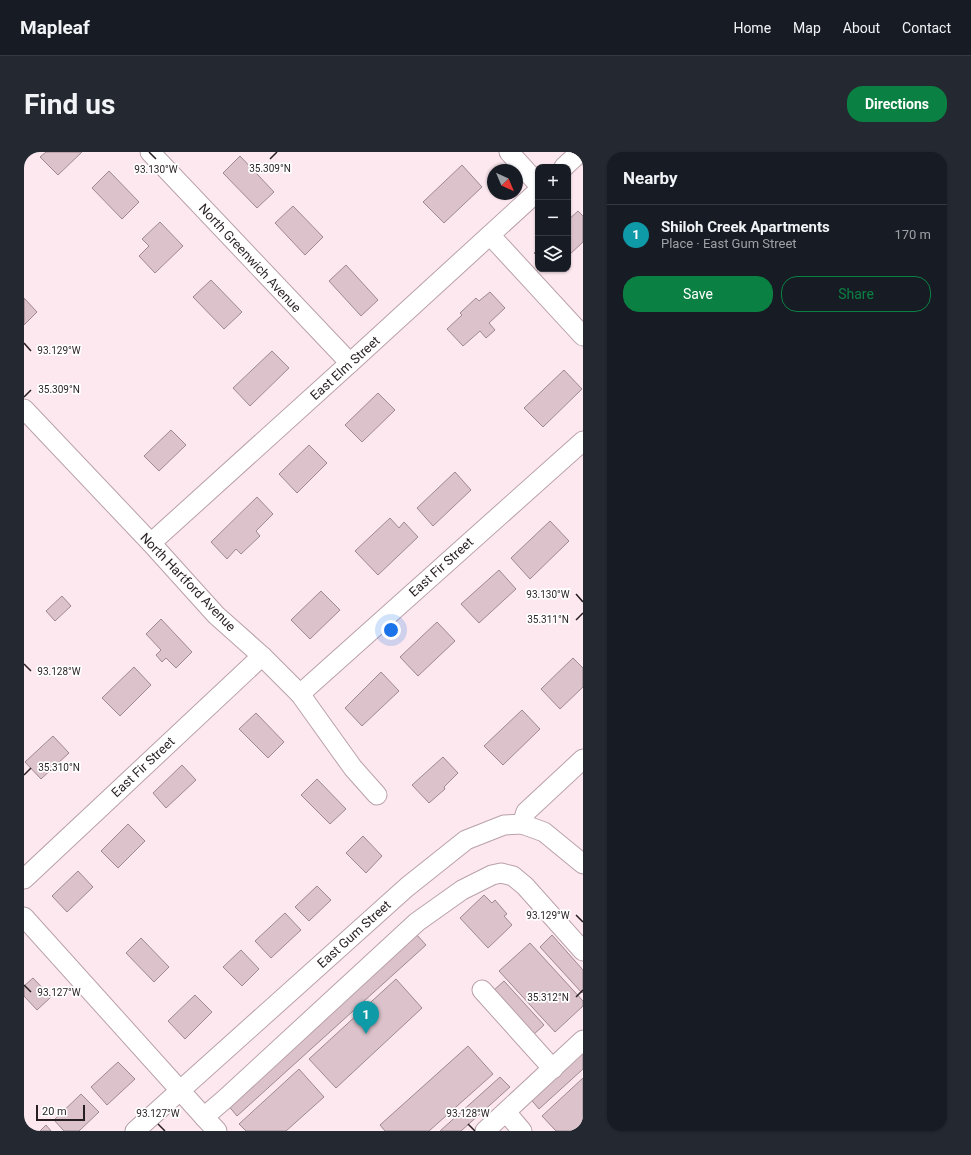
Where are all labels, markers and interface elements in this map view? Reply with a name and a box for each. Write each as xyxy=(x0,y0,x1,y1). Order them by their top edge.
text: Mapleaf xyxy=(20,16,90,39)
text: Home xyxy=(733,20,771,36)
text: Map xyxy=(793,20,821,36)
text: About xyxy=(843,20,880,36)
text: Contact xyxy=(902,20,951,36)
button: Directions xyxy=(847,86,947,122)
text: Find us xyxy=(24,88,115,121)
text: 35.309°N xyxy=(249,163,291,174)
text: 93.130°W xyxy=(134,164,178,175)
north arrow xyxy=(487,164,523,200)
map controls xyxy=(535,164,571,272)
button: + xyxy=(535,164,571,200)
text: Nearby xyxy=(623,168,678,188)
button: − xyxy=(535,200,571,236)
street label: North Greenwich Avenue xyxy=(196,201,304,315)
text: Shiloh Creek Apartments xyxy=(661,218,830,236)
text: 1 xyxy=(632,227,640,242)
text: 170 m xyxy=(894,227,931,242)
button: layers xyxy=(535,236,571,272)
text: Place · East Gum Street xyxy=(661,236,797,251)
button: Save xyxy=(623,276,773,312)
button: Share xyxy=(781,276,931,312)
street label: East Elm Street xyxy=(307,333,383,403)
text: 93.129°W xyxy=(37,345,81,356)
text: 35.309°N xyxy=(38,384,80,395)
street label: North Hartford Avenue xyxy=(137,530,239,634)
street label: East Fir Street xyxy=(406,534,476,600)
text: 93.130°W xyxy=(526,589,570,600)
text: 35.311°N xyxy=(527,614,569,625)
your location xyxy=(381,620,401,640)
text: 93.128°W xyxy=(37,666,81,677)
street label: East Fir Street xyxy=(108,734,178,800)
text: 35.310°N xyxy=(38,762,80,773)
street label: East Gum Street xyxy=(314,897,394,971)
text: 93.129°W xyxy=(526,910,570,921)
text: 93.127°W xyxy=(37,987,81,998)
text: 35.312°N xyxy=(527,992,569,1003)
pin: 1 xyxy=(353,1001,379,1034)
scale bar xyxy=(36,1103,85,1122)
text: 20 m xyxy=(42,1105,67,1118)
text: 93.127°W xyxy=(136,1108,180,1119)
text: 93.128°W xyxy=(446,1108,490,1119)

